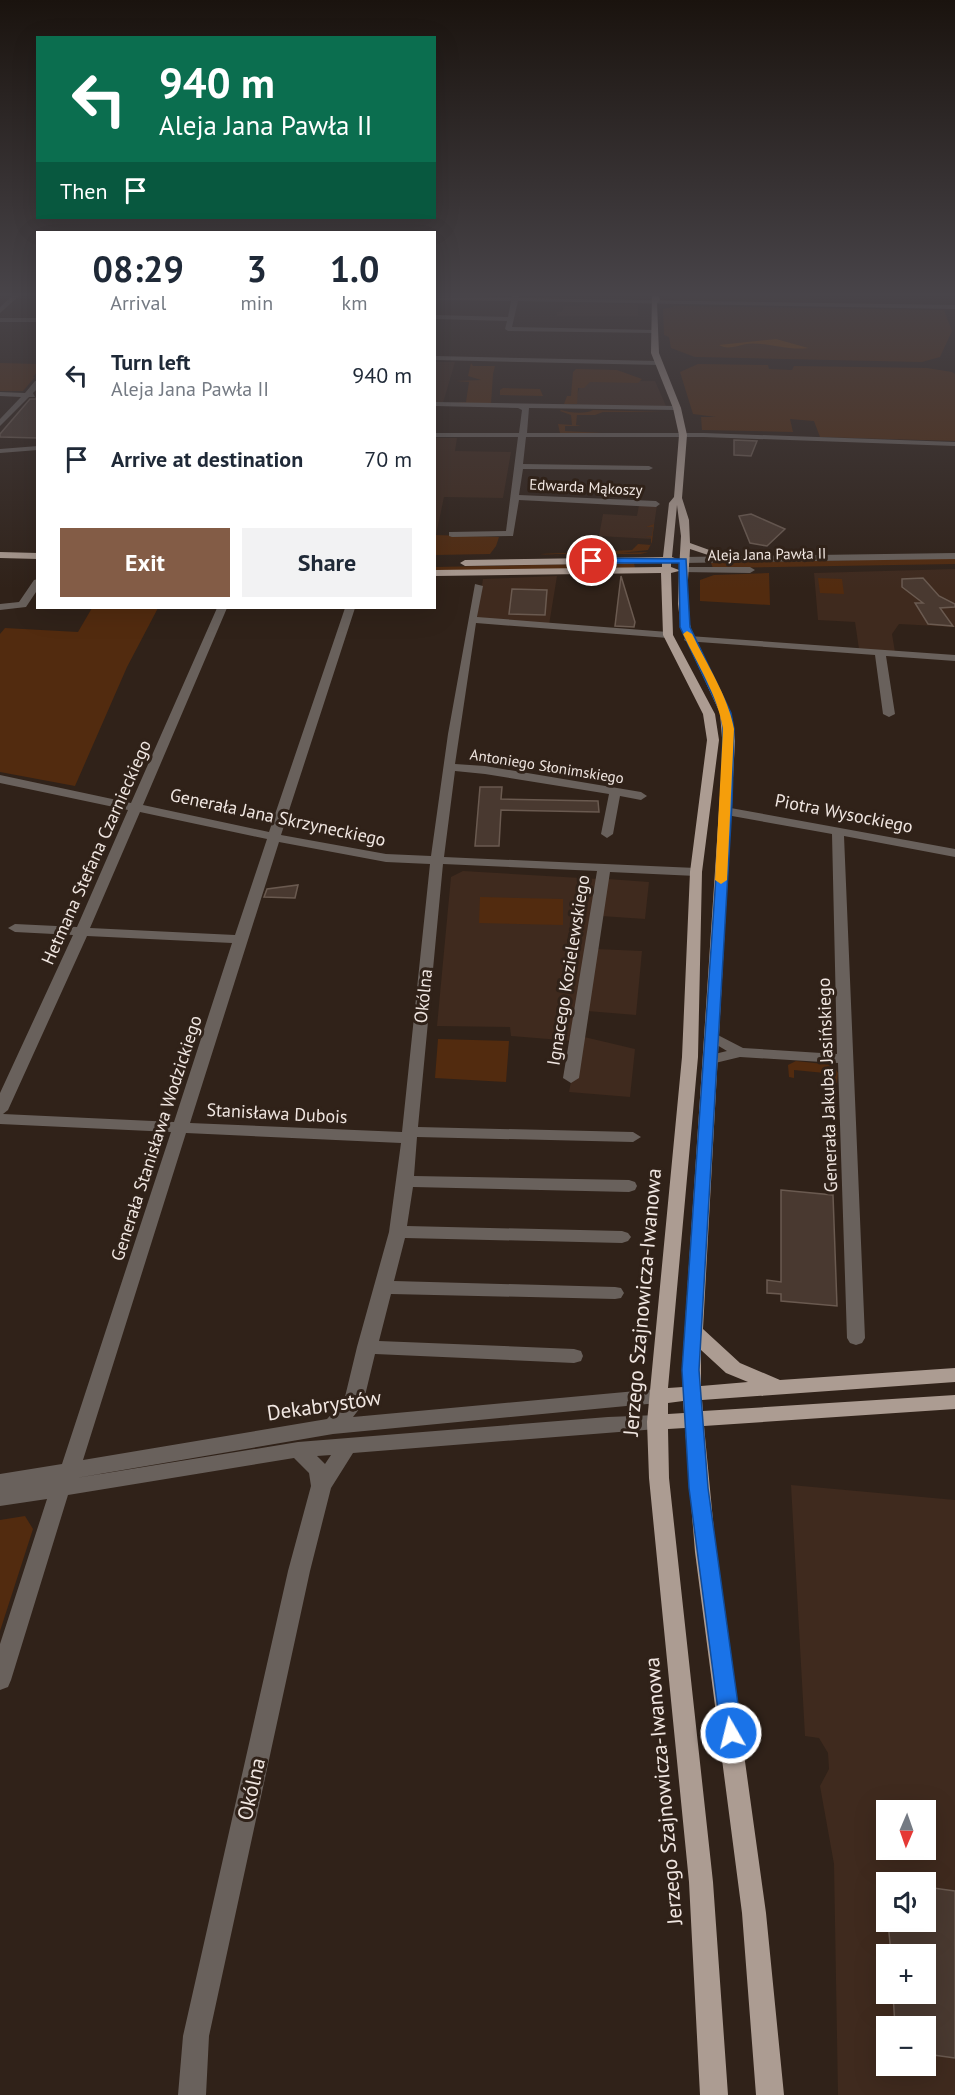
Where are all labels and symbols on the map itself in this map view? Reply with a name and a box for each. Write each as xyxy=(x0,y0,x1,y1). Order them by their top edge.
street label: Edwarda Mąkoszy xyxy=(529,475,643,499)
pin xyxy=(566,535,617,586)
street label: Aleja Jana Pawła II xyxy=(708,543,826,565)
street label: Hetmana Stefana Czarnieckiego xyxy=(36,736,156,968)
street label: Antoniego Słonimskiego xyxy=(469,744,625,788)
street label: Generała Jana Skrzyneckiego xyxy=(168,783,388,851)
street label: Piotra Wysockiego xyxy=(773,788,915,838)
street label: Ignacego Kozielewskiego xyxy=(542,873,594,1067)
street label: Okólna xyxy=(409,968,437,1024)
street label: Generała Jakuba Jasińskiego xyxy=(812,977,842,1193)
street label: Generała Stanisława Wodzickiego xyxy=(105,1012,207,1264)
street label: Stanisława Dubois xyxy=(206,1098,348,1128)
street label: Jerzego Szajnowicza-Iwanowa xyxy=(617,1167,667,1438)
street label: Dekabrystów xyxy=(265,1384,384,1426)
street label: Jerzego Szajnowicza-Iwanowa xyxy=(638,1656,688,1927)
position arrow xyxy=(699,1701,763,1765)
street label: Okólna xyxy=(231,1755,271,1823)
north arrow xyxy=(876,1800,936,1860)

